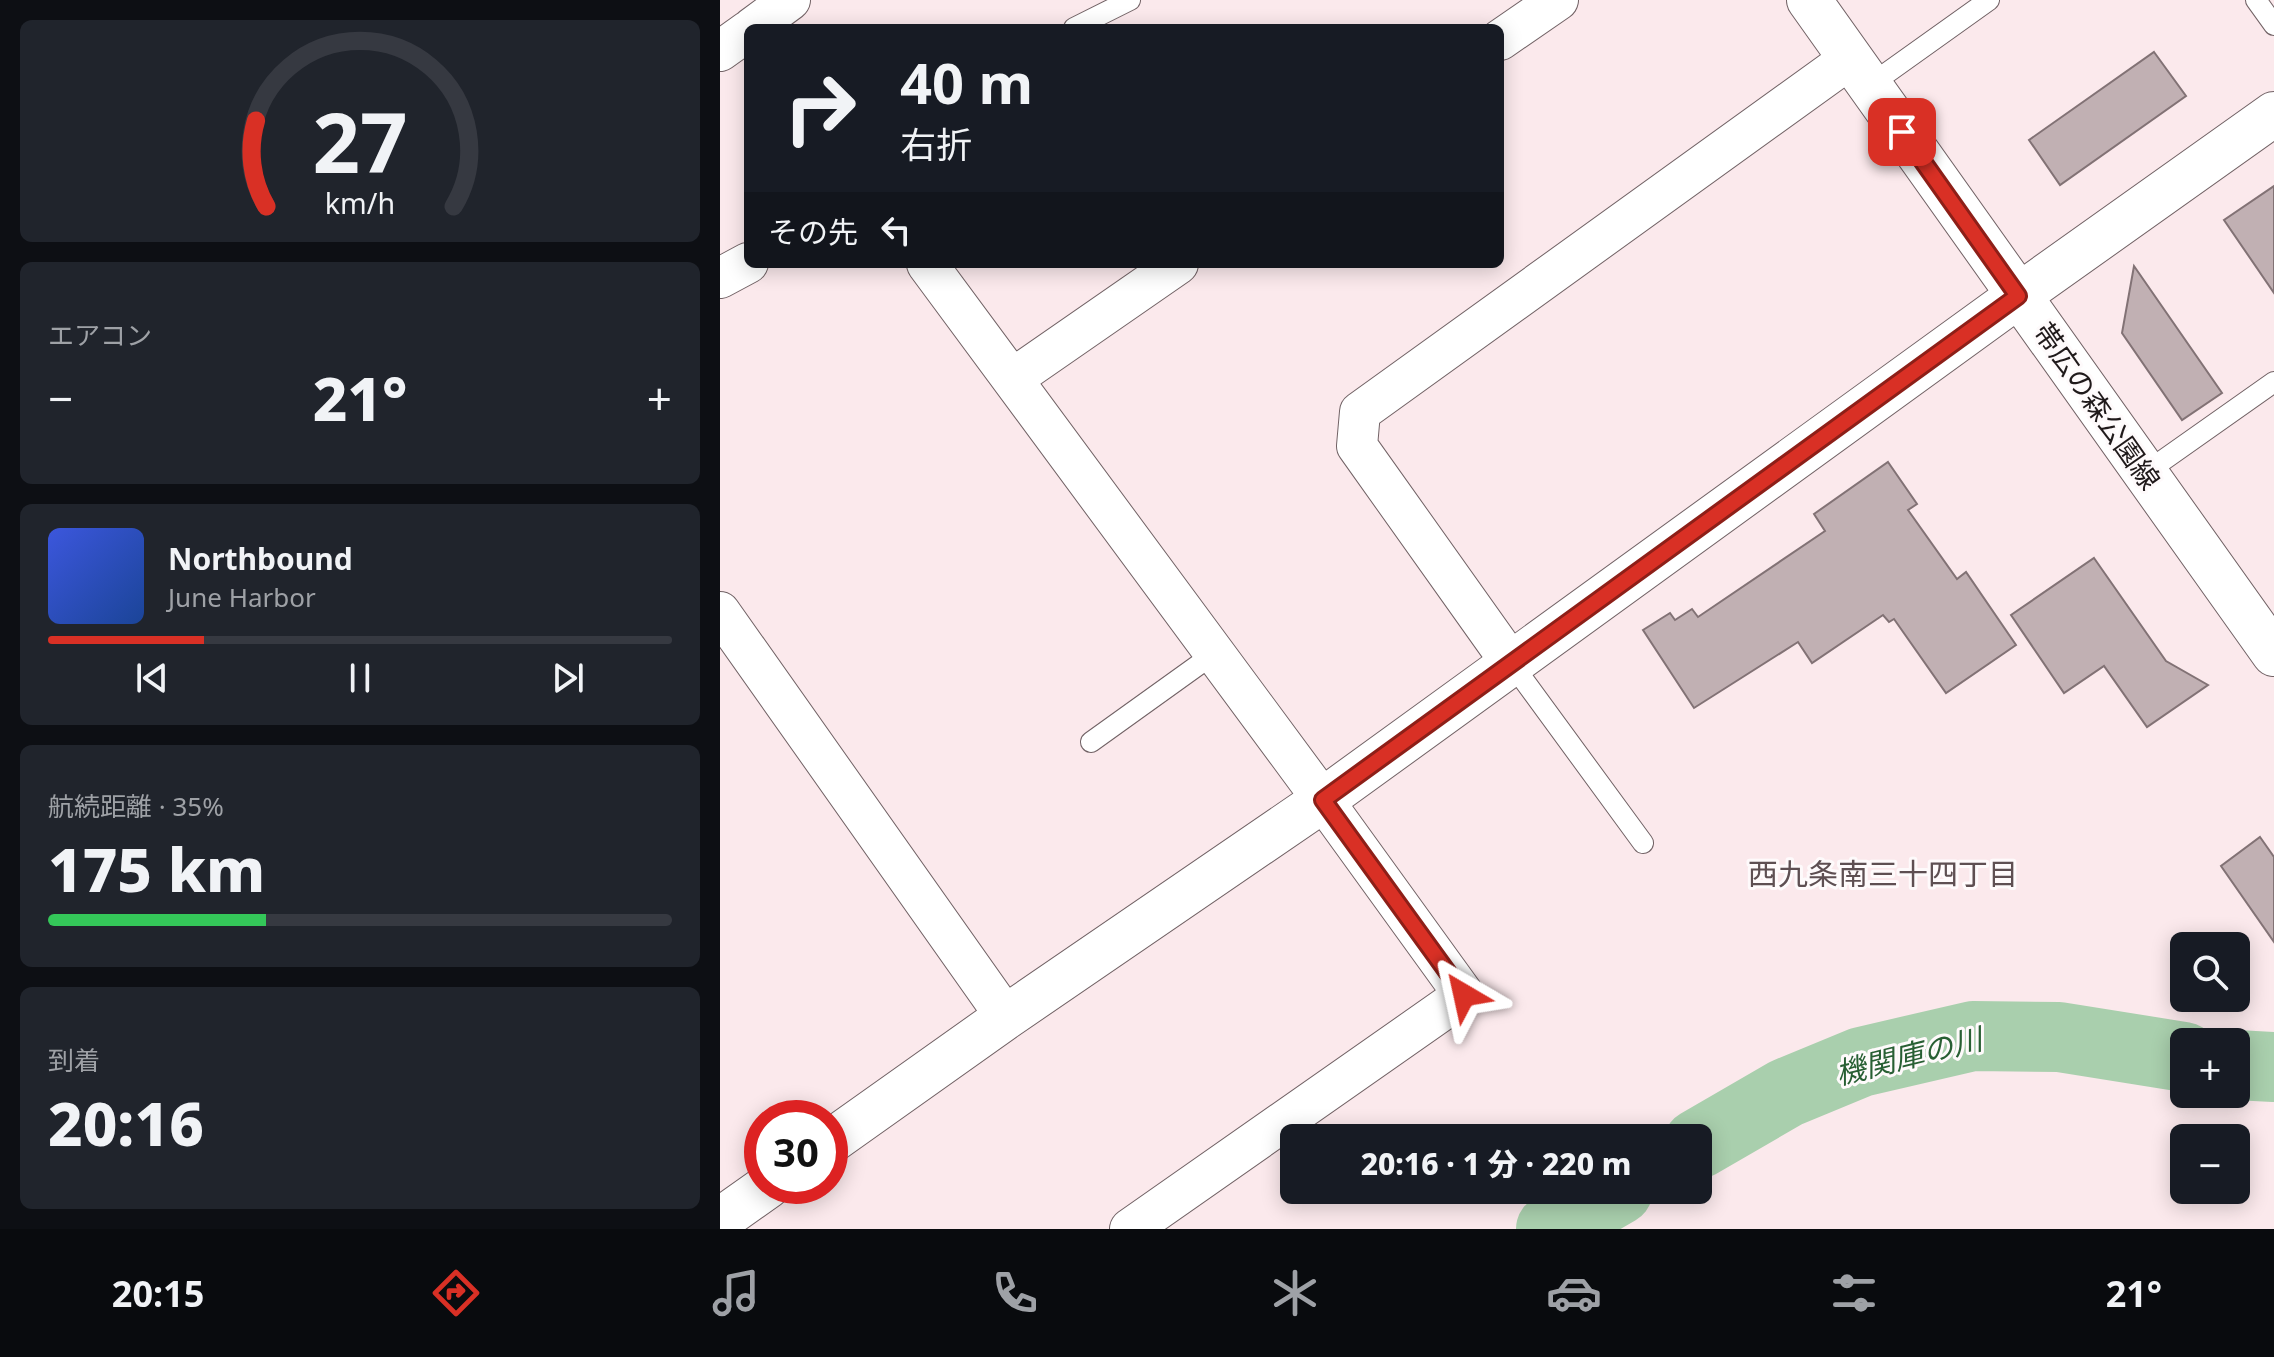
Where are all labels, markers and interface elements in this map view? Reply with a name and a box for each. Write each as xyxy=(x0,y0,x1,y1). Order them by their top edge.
text: 40 m xyxy=(900,44,1033,120)
icon: right xyxy=(768,56,872,160)
text: 27 xyxy=(312,83,408,196)
pin xyxy=(1868,98,1936,166)
icon: arrive xyxy=(1880,110,1924,154)
text: 右折 xyxy=(900,120,972,169)
text: km/h xyxy=(325,183,395,222)
icon: left xyxy=(874,208,918,252)
text: その先 xyxy=(768,211,858,252)
street label: 帯広の森公園線 xyxy=(2026,314,2170,497)
text: エアコン xyxy=(48,317,152,353)
text: 21° xyxy=(313,357,407,439)
text: − xyxy=(48,368,73,428)
text: + xyxy=(647,368,672,428)
text: Northbound xyxy=(168,538,353,579)
text: June Harbor xyxy=(168,579,316,615)
icon: previous xyxy=(130,656,174,700)
icon: pause xyxy=(338,656,382,700)
icon: next xyxy=(546,656,590,700)
text: 航続距離 · 35% xyxy=(48,788,224,824)
text: 175 km xyxy=(48,828,265,910)
district label: 西九条南三十四丁目 xyxy=(1748,853,2018,894)
map controls xyxy=(2170,932,2250,1204)
button: search xyxy=(2170,932,2250,1012)
position arrow xyxy=(1422,953,1506,1037)
water label: 機関庫の川 xyxy=(1831,1017,1989,1094)
button: + xyxy=(2170,1028,2250,1108)
text: 到着 xyxy=(48,1042,100,1078)
text: 20:16 xyxy=(48,1082,204,1164)
speed limit sign: 30 xyxy=(744,1100,848,1204)
button: − xyxy=(2170,1124,2250,1204)
text: 20:16 · 1 分 · 220 m xyxy=(1361,1143,1631,1184)
icon: directions xyxy=(428,1265,484,1321)
icon: music xyxy=(708,1265,764,1321)
icon: phone xyxy=(987,1265,1043,1321)
icon: climate xyxy=(1267,1265,1323,1321)
icon: car xyxy=(1546,1265,1602,1321)
icon: filters xyxy=(1826,1265,1882,1321)
text: 20:15 xyxy=(112,1269,204,1318)
text: 21° xyxy=(2106,1269,2162,1318)

